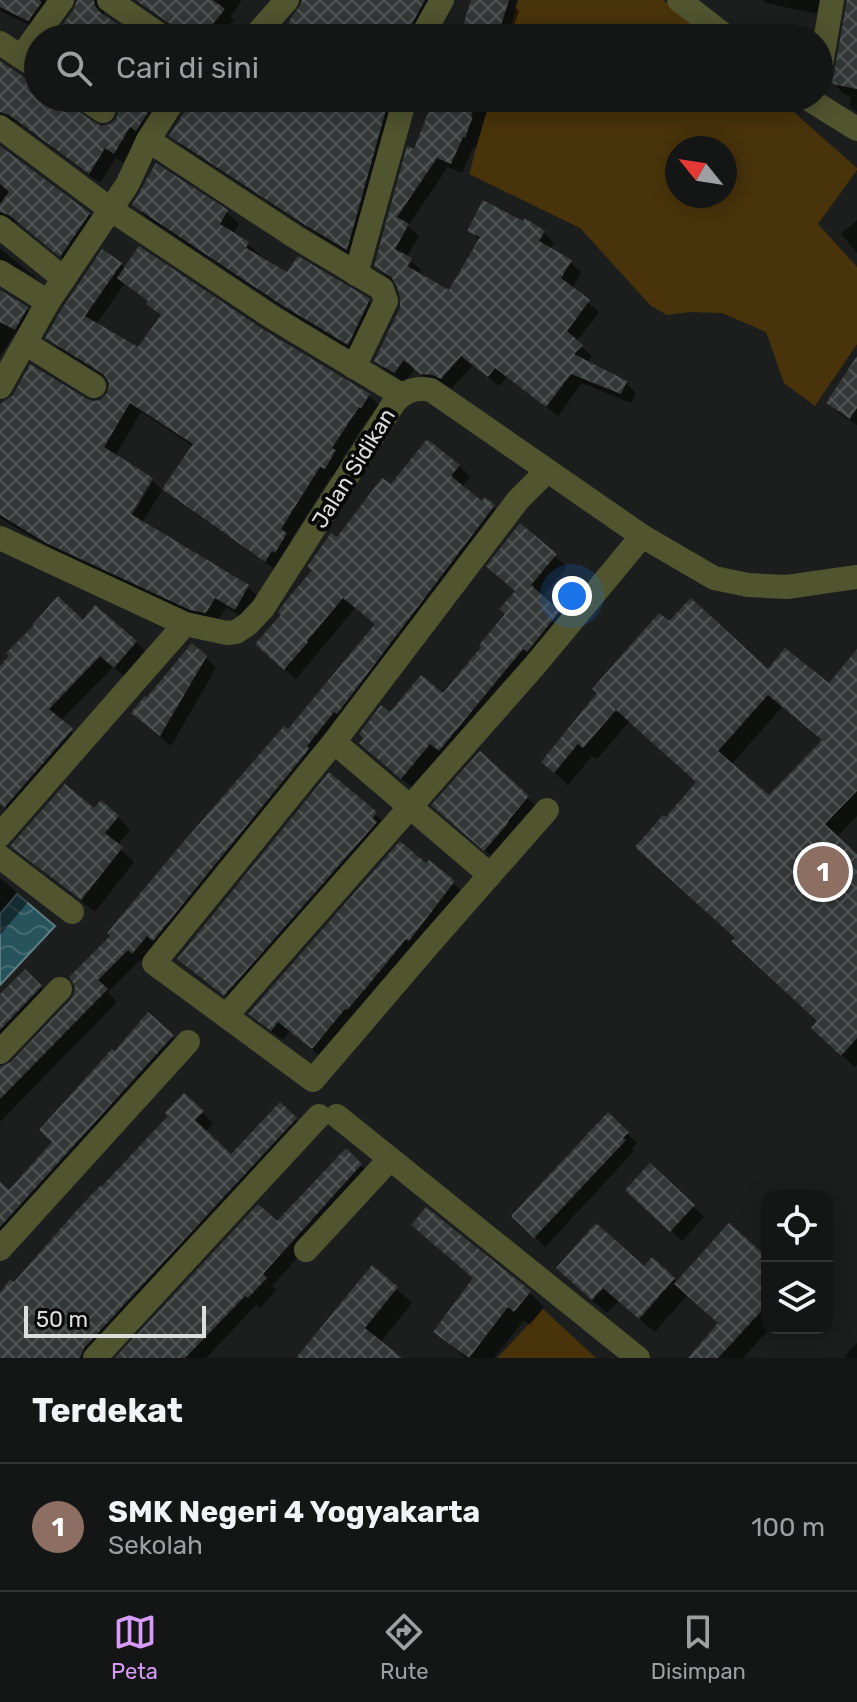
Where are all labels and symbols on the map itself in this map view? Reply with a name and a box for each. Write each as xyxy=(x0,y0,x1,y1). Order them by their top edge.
north arrow xyxy=(665,136,737,208)
street label: Jalan Sidikan xyxy=(306,403,401,533)
your location xyxy=(552,576,592,616)
pin: 1 xyxy=(797,842,849,902)
scale bar xyxy=(24,1302,206,1338)

